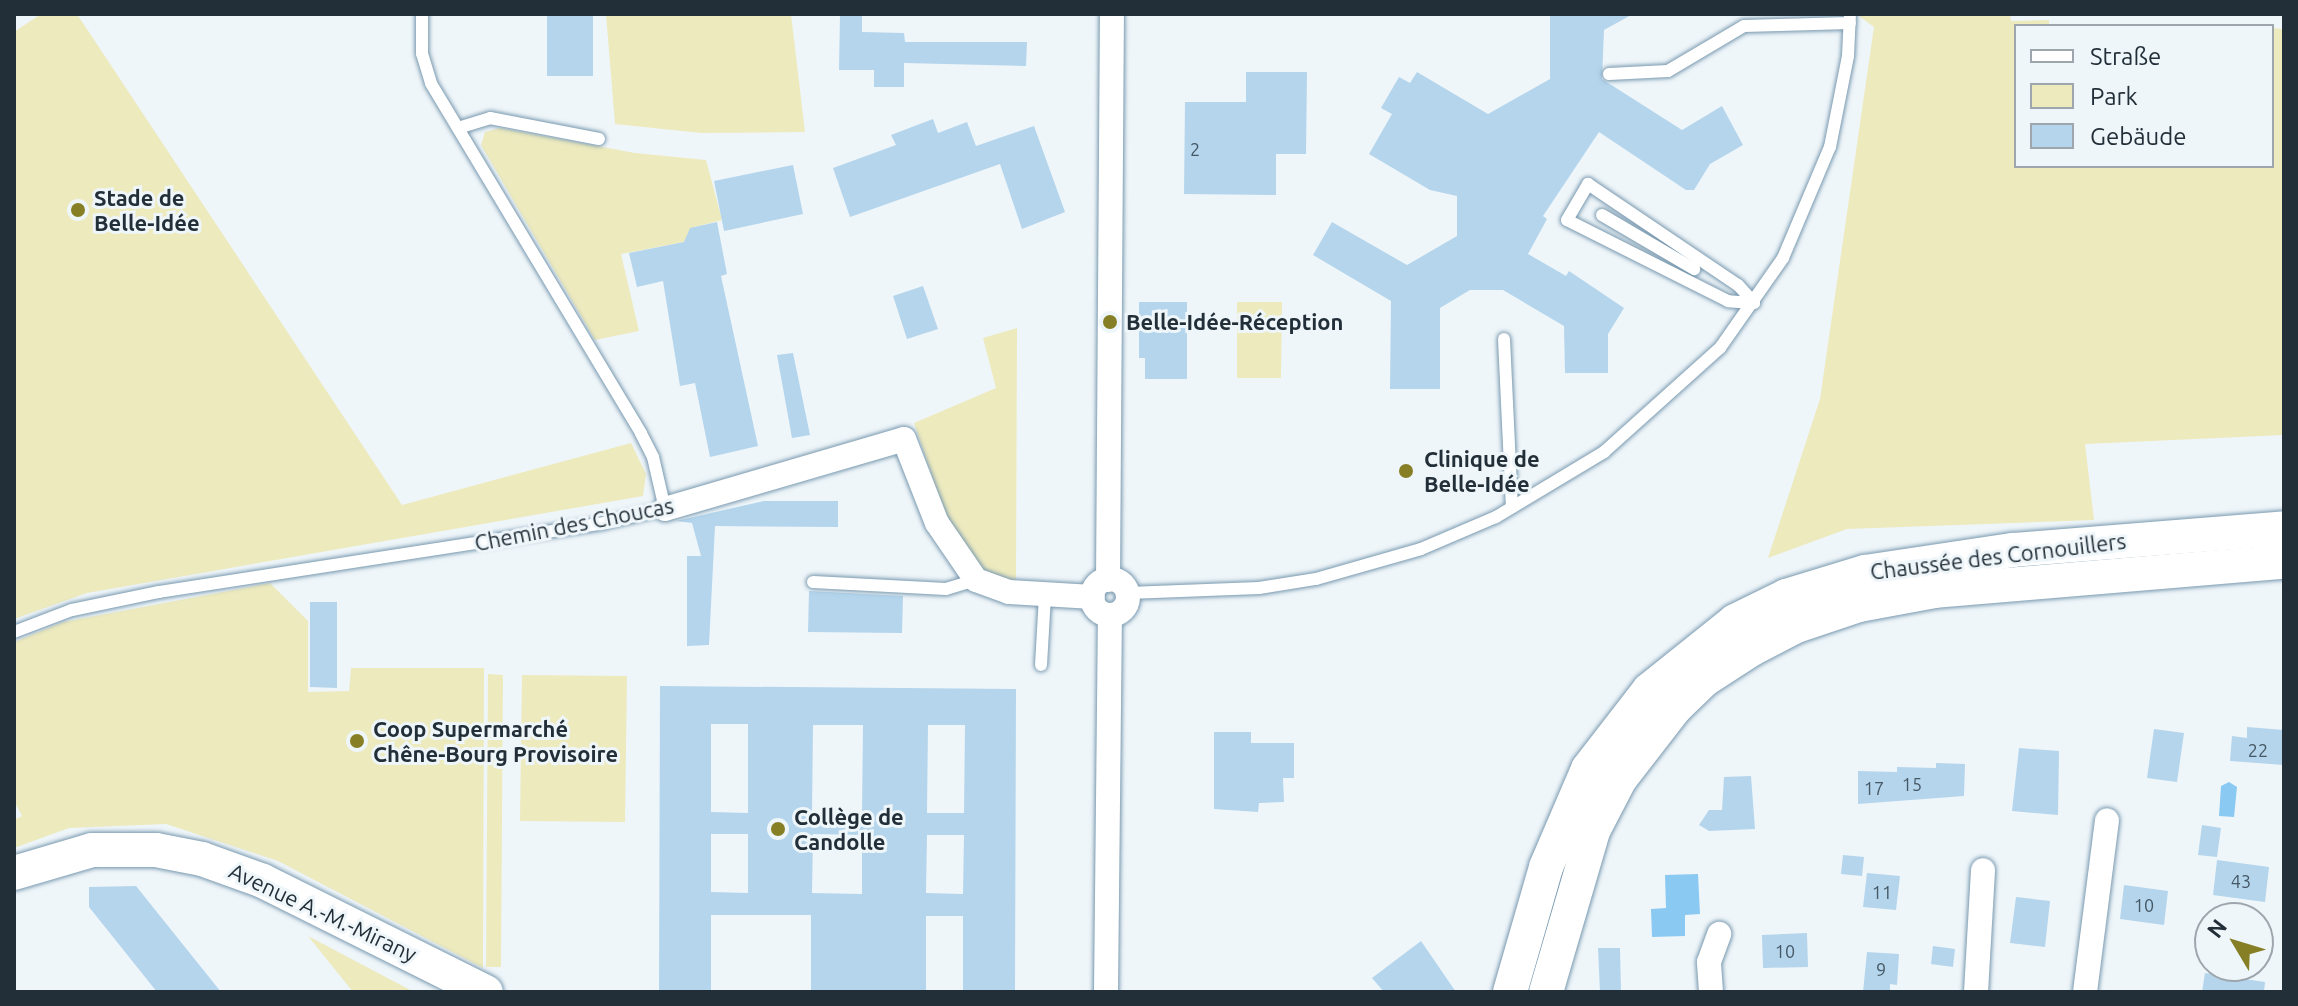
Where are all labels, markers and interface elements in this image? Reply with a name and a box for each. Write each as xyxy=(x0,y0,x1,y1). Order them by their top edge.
legend xyxy=(2014,24,2274,168)
text: Straße xyxy=(2090,43,2161,70)
text: Park xyxy=(2090,83,2138,110)
text: Gebäude xyxy=(2090,123,2187,150)
house number: 2 xyxy=(1190,138,1200,160)
place label: Stade de Belle-Idée xyxy=(94,184,200,236)
marker: Stade de Belle-Idée xyxy=(69,201,87,219)
place label: Belle-Idée-Réception xyxy=(1126,309,1343,335)
marker: Belle-Idée-Réception xyxy=(1101,313,1119,331)
place label: Clinique de Belle-Idée xyxy=(1424,445,1540,496)
marker: Clinique de Belle-Idée xyxy=(1395,460,1417,482)
street label: Chemin des Choucas xyxy=(472,492,676,556)
street label: Chaussée des Cornouillers xyxy=(1869,527,2127,585)
place label: Coop Supermarché Chêne-Bourg Provisoire xyxy=(373,715,618,766)
marker: Coop Supermarché Chêne-Bourg Provisoire xyxy=(348,732,366,750)
house number: 22 xyxy=(2248,739,2268,761)
house number: 15 xyxy=(1902,773,1922,795)
house number: 17 xyxy=(1864,777,1884,799)
place label: Collège de Candolle xyxy=(794,803,904,854)
marker: Collège de Candolle xyxy=(769,820,787,838)
street label: Avenue A.-M.-Mirany xyxy=(225,857,421,967)
house number: 43 xyxy=(2231,870,2251,892)
house number: 11 xyxy=(1872,881,1892,903)
house number: 10 xyxy=(2134,894,2154,916)
north arrow xyxy=(2194,902,2274,982)
text: N xyxy=(2201,914,2231,942)
house number: 10 xyxy=(1775,940,1795,962)
house number: 9 xyxy=(1876,958,1886,980)

